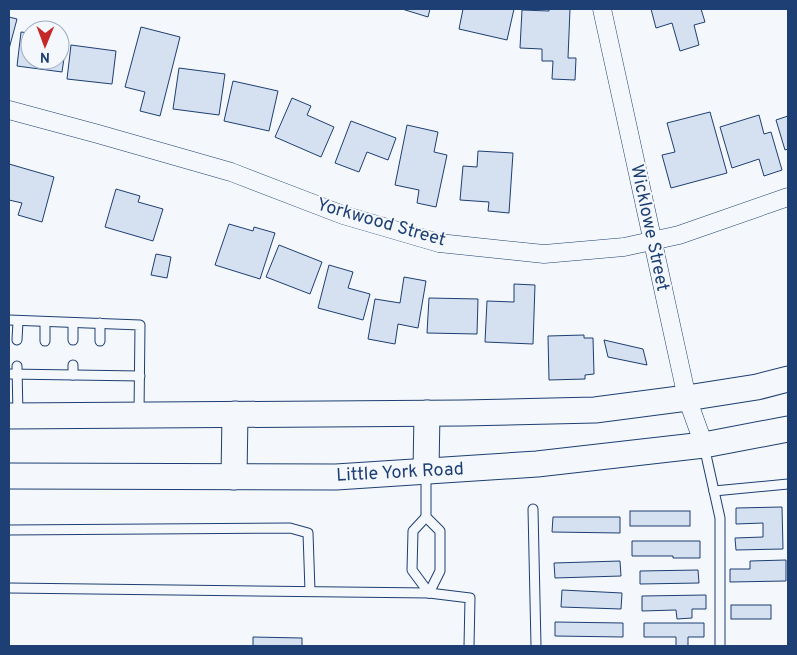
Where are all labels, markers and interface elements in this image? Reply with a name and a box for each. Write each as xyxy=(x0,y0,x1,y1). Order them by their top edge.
north arrow xyxy=(20,20,70,70)
text: N xyxy=(40,48,50,65)
street label: Wicklowe Street xyxy=(624,163,674,293)
street label: Yorkwood Street xyxy=(314,194,448,252)
street label: Little York Road xyxy=(336,458,464,488)

